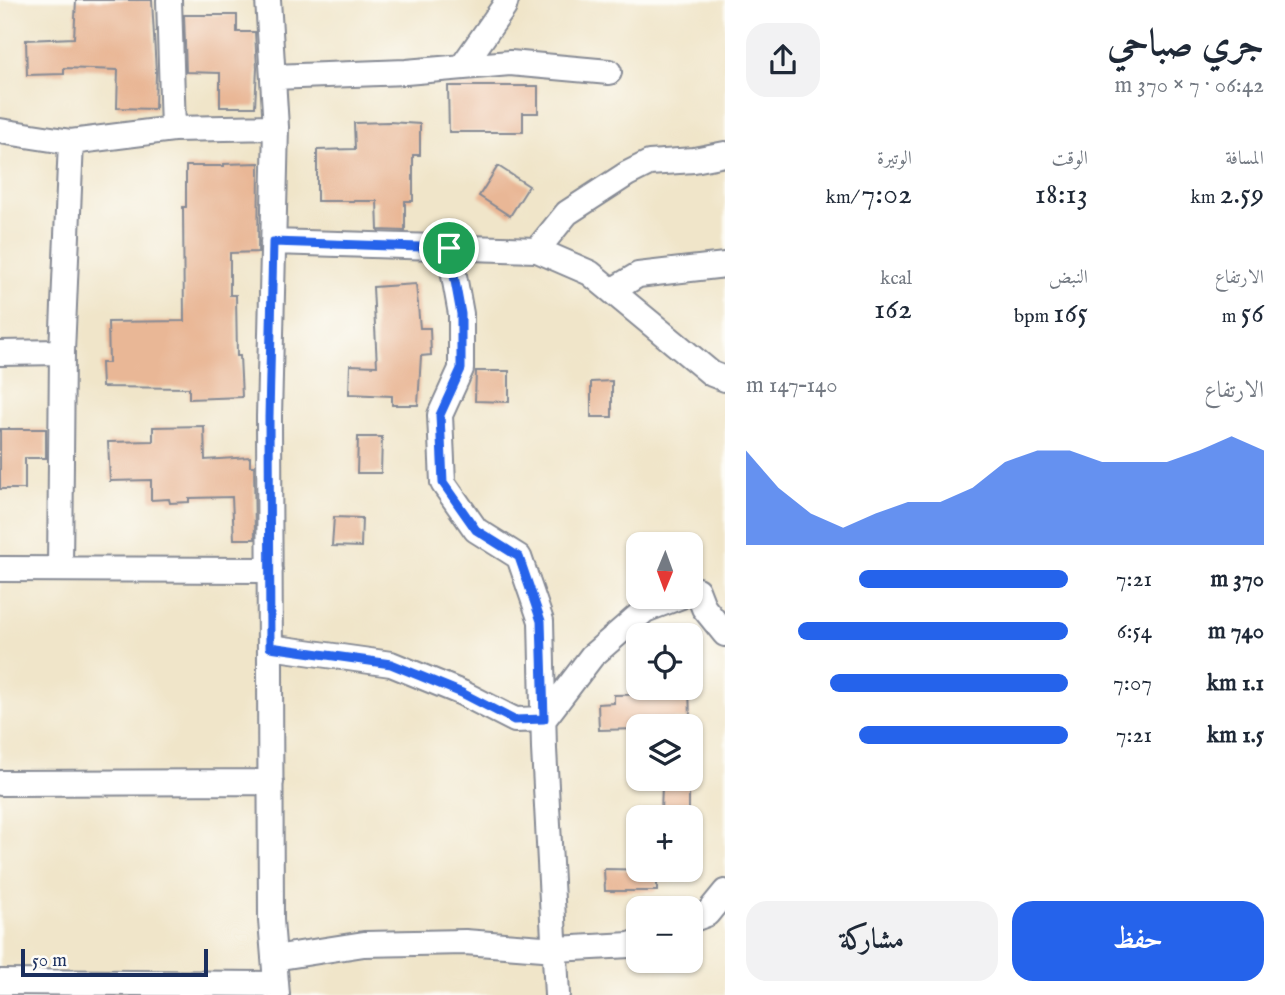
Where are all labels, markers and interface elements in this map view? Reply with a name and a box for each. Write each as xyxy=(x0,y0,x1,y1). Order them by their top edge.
text: جري صباحي xyxy=(1107,21,1264,69)
button: share xyxy=(746,23,820,97)
text: 06:42 · 7 × 370 m xyxy=(1114,71,1264,100)
text: الوتيرة xyxy=(877,147,912,171)
text: الوقت xyxy=(1052,147,1088,171)
text: المسافة xyxy=(1225,147,1264,171)
text: 7:02 xyxy=(861,176,912,214)
text: 18:13 xyxy=(1035,176,1088,214)
text: 2.59 xyxy=(1220,176,1264,214)
text: /km xyxy=(826,186,861,210)
text: km xyxy=(1191,186,1220,210)
pin xyxy=(419,218,479,278)
icon: arrive xyxy=(430,229,468,267)
text: النبض xyxy=(1049,266,1088,290)
text: الارتفاع xyxy=(1215,266,1264,290)
text: kcal xyxy=(880,267,912,291)
text: 162 xyxy=(874,291,912,329)
text: 165 xyxy=(1053,295,1088,333)
text: 56 xyxy=(1241,295,1264,333)
text: bpm xyxy=(1014,305,1053,329)
text: m xyxy=(1222,305,1241,329)
text: 140–147 m xyxy=(746,371,838,400)
text: الارتفاع xyxy=(1204,376,1264,405)
north arrow xyxy=(626,532,704,609)
map controls xyxy=(626,532,703,973)
text: 7:21 xyxy=(1116,565,1152,594)
text: 370 m xyxy=(1211,565,1264,594)
text: 6:54 xyxy=(1117,617,1152,646)
text: 740 m xyxy=(1208,617,1264,646)
button: locate xyxy=(626,623,703,700)
text: 7:07 xyxy=(1113,669,1152,698)
text: 1.1 km xyxy=(1207,669,1264,698)
button: layers xyxy=(626,714,703,791)
text: 7:21 xyxy=(1116,721,1152,750)
text: 1.5 km xyxy=(1207,721,1264,750)
button: + xyxy=(626,805,703,882)
button: − xyxy=(626,896,703,973)
button: مشاركة xyxy=(746,901,998,981)
button: حفظ xyxy=(1012,901,1264,981)
scale bar xyxy=(21,946,208,978)
text: 50 m xyxy=(32,949,67,973)

